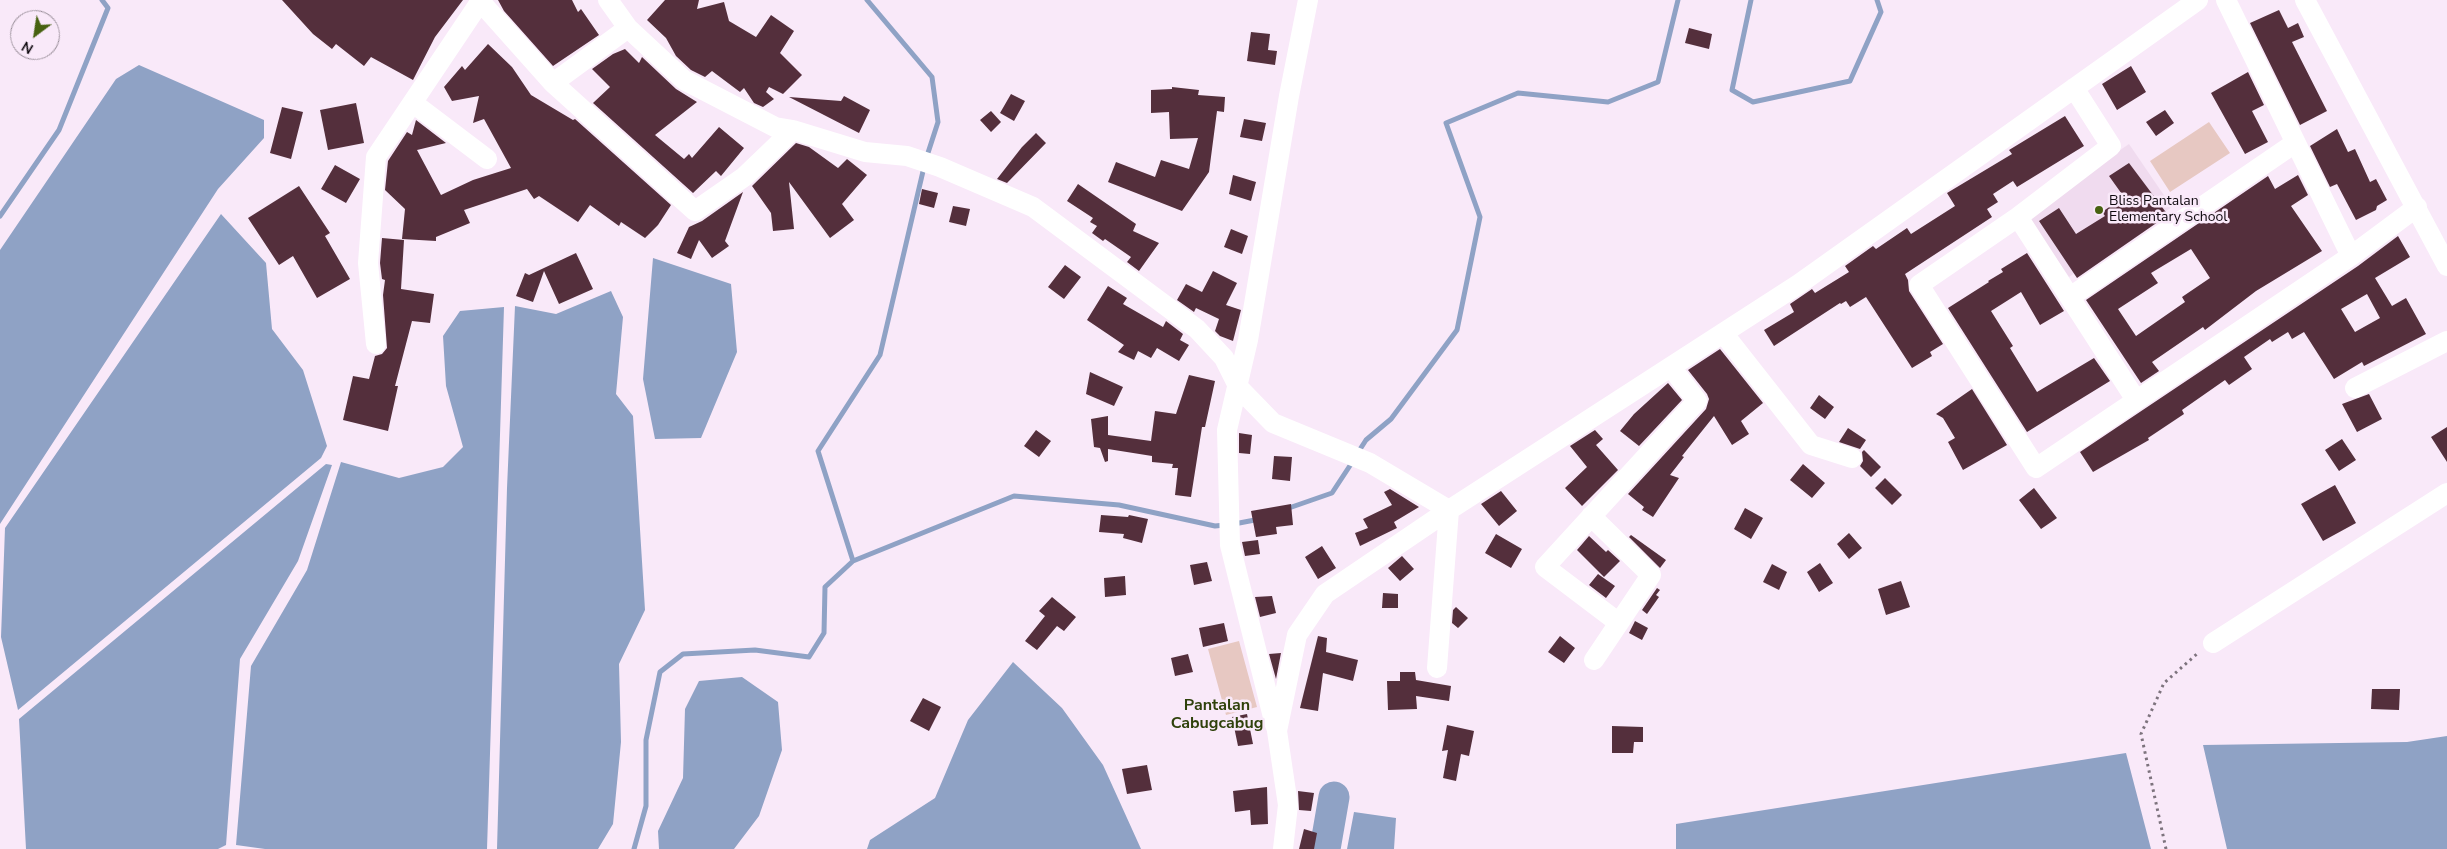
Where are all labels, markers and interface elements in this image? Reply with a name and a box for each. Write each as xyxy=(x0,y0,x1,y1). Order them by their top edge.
north arrow xyxy=(10,10,60,60)
text: N xyxy=(18,37,37,58)
place label: Bliss Pantalan Elementary School xyxy=(2109,194,2227,226)
marker: Bliss Pantalan Elementary School xyxy=(2093,204,2105,216)
district label: Pantalan Cabugcabug xyxy=(1171,696,1263,734)

